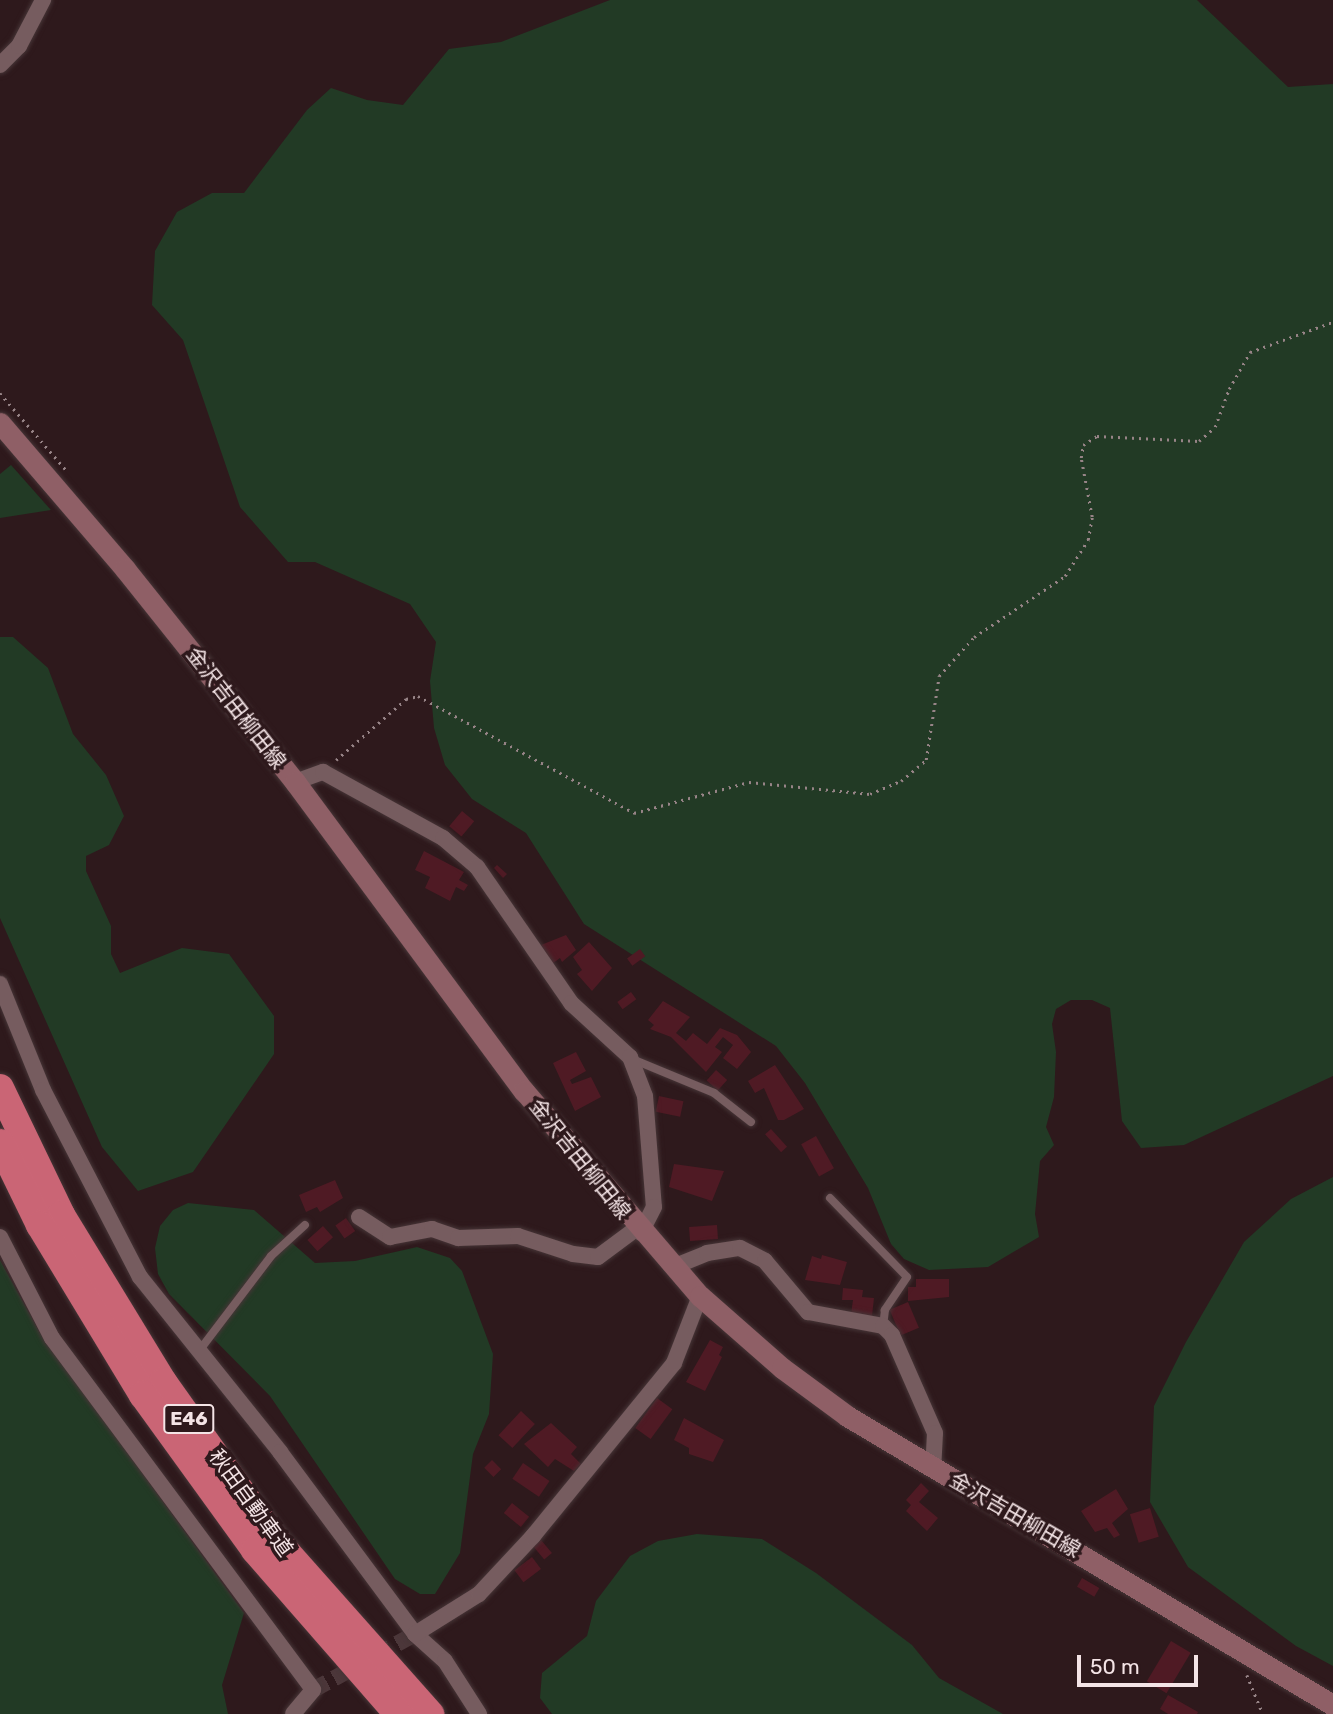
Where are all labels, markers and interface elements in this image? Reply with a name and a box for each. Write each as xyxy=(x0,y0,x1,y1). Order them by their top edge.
street label: 金沢吉田柳田線 xyxy=(181,642,291,774)
street label: 金沢吉田柳田線 xyxy=(524,1094,636,1224)
road number: E46 xyxy=(163,1404,215,1434)
street label: 秋田自動車道 xyxy=(204,1445,298,1561)
street label: 金沢吉田柳田線 xyxy=(945,1467,1085,1563)
scale bar xyxy=(1081,1640,1202,1684)
text: 50 m xyxy=(1090,1654,1140,1679)

